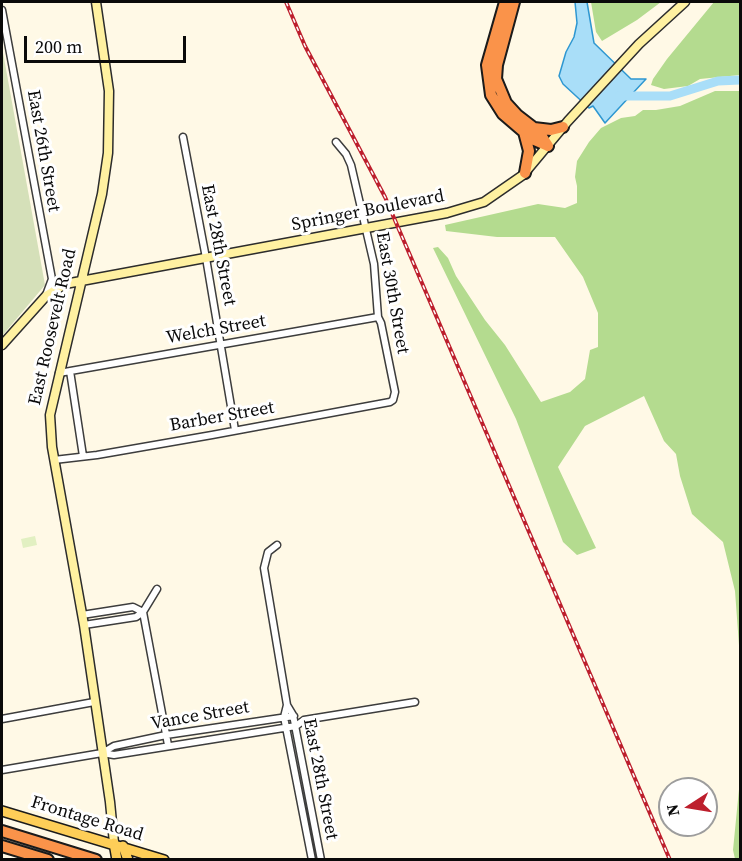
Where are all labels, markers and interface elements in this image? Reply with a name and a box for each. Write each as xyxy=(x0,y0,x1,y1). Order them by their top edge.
scale bar xyxy=(27,24,189,62)
text: 200 m xyxy=(35,34,82,59)
street label: East 26th Street xyxy=(22,88,64,214)
street label: East 28th Street xyxy=(196,182,240,308)
street label: Springer Boulevard xyxy=(290,186,446,236)
street label: East 30th Street xyxy=(371,230,413,356)
street label: East Roosevelt Road xyxy=(24,247,82,407)
street label: Welch Street xyxy=(165,311,267,349)
street label: Barber Street xyxy=(168,397,276,437)
street label: Vance Street xyxy=(149,697,251,735)
street label: East 28th Street xyxy=(298,716,342,842)
north arrow xyxy=(658,777,718,837)
street label: Frontage Road xyxy=(28,792,146,846)
text: N xyxy=(660,802,684,818)

